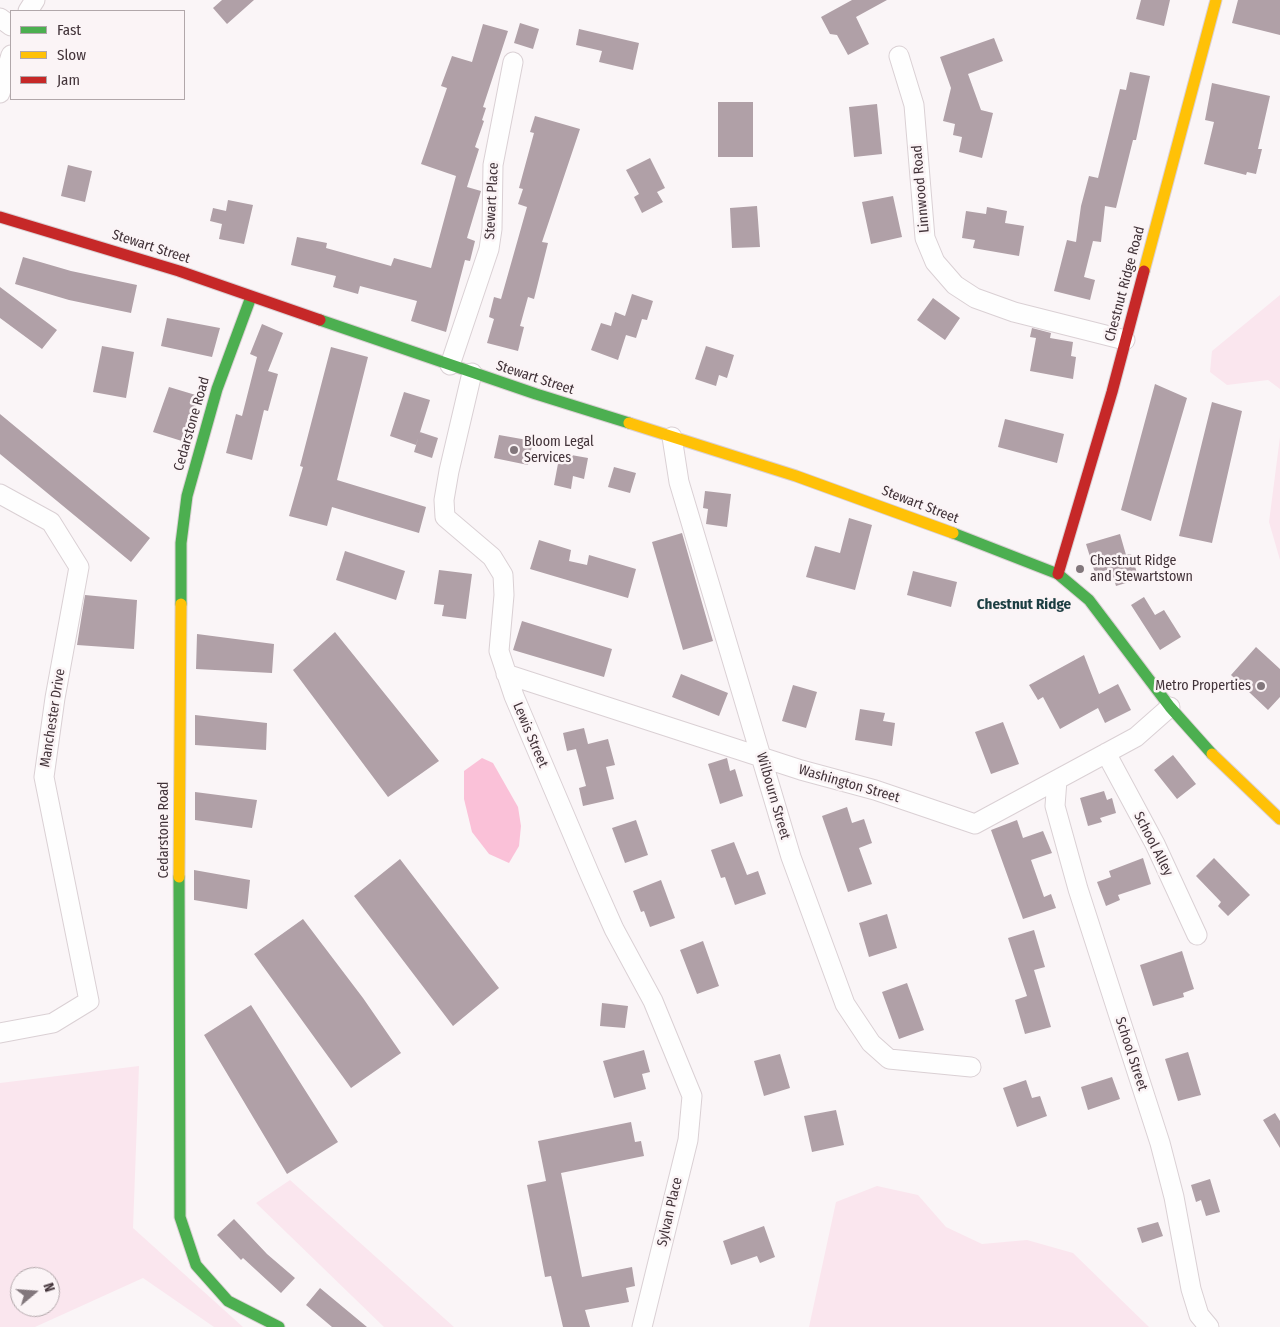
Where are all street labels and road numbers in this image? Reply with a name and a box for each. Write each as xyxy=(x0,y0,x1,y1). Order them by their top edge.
street label: Linnwood Road xyxy=(909,144,933,234)
street label: Stewart Place xyxy=(482,162,502,240)
street label: Chestnut Ridge Road xyxy=(1102,225,1148,343)
street label: Stewart Street xyxy=(110,226,192,268)
street label: Stewart Street xyxy=(494,357,576,399)
street label: Cedarstone Road xyxy=(171,375,213,473)
street label: Stewart Street xyxy=(879,483,961,527)
street label: Manchester Drive xyxy=(37,668,69,768)
street label: Lewis Street xyxy=(509,700,551,770)
street label: Wilbourn Street xyxy=(753,751,793,841)
street label: Washington Street xyxy=(796,762,902,806)
street label: Cedarstone Road xyxy=(156,781,172,879)
street label: School Alley xyxy=(1130,809,1176,879)
street label: School Street xyxy=(1111,1015,1151,1093)
street label: Sylvan Place xyxy=(654,1176,686,1248)

